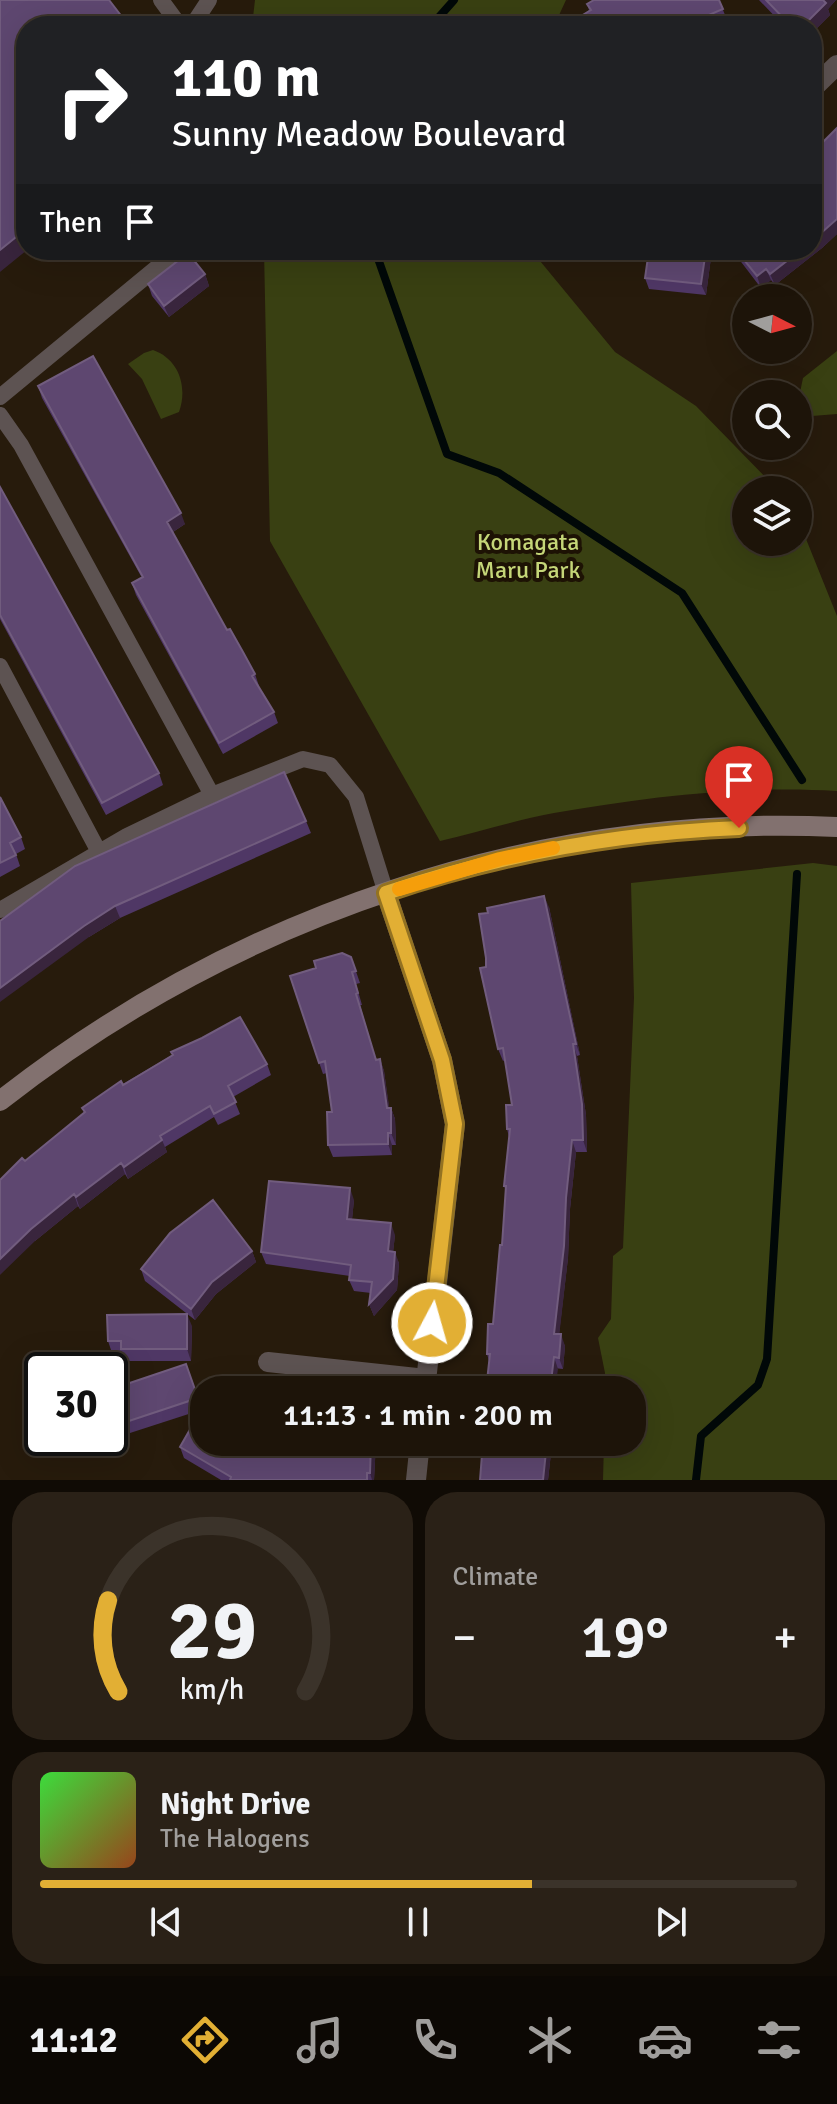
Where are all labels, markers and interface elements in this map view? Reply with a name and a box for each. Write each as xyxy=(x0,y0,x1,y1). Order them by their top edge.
text: 110 m xyxy=(172,43,320,112)
icon: right xyxy=(40,48,144,152)
text: Sunny Meadow Boulevard xyxy=(172,112,566,157)
icon: arrive xyxy=(118,200,162,244)
text: Then xyxy=(40,204,102,241)
north arrow xyxy=(732,284,812,364)
map controls xyxy=(732,284,812,556)
button: search xyxy=(732,380,812,460)
button: layers xyxy=(732,476,812,556)
park label: Komagata Maru Park xyxy=(476,527,580,585)
pin xyxy=(705,746,773,828)
icon: arrive xyxy=(717,758,761,802)
position arrow xyxy=(390,1281,474,1365)
speed limit sign: 30 xyxy=(24,1352,128,1456)
text: 11:13 · 1 min · 200 m xyxy=(283,1397,553,1434)
text: Climate xyxy=(453,1561,538,1593)
text: 29 xyxy=(167,1580,257,1682)
text: 19° xyxy=(581,1601,669,1675)
text: − xyxy=(453,1611,476,1665)
text: + xyxy=(773,1611,797,1665)
text: km/h xyxy=(180,1672,245,1707)
text: Night Drive xyxy=(160,1786,310,1823)
text: The Halogens xyxy=(160,1823,310,1855)
icon: previous xyxy=(144,1900,188,1944)
icon: pause xyxy=(396,1900,440,1944)
icon: next xyxy=(649,1900,693,1944)
icon: directions xyxy=(177,2012,233,2068)
icon: music xyxy=(292,2012,348,2068)
icon: phone xyxy=(407,2012,463,2068)
icon: climate xyxy=(522,2012,578,2068)
icon: car xyxy=(637,2012,693,2068)
icon: filters xyxy=(751,2012,807,2068)
text: 11:12 xyxy=(29,2018,118,2063)

